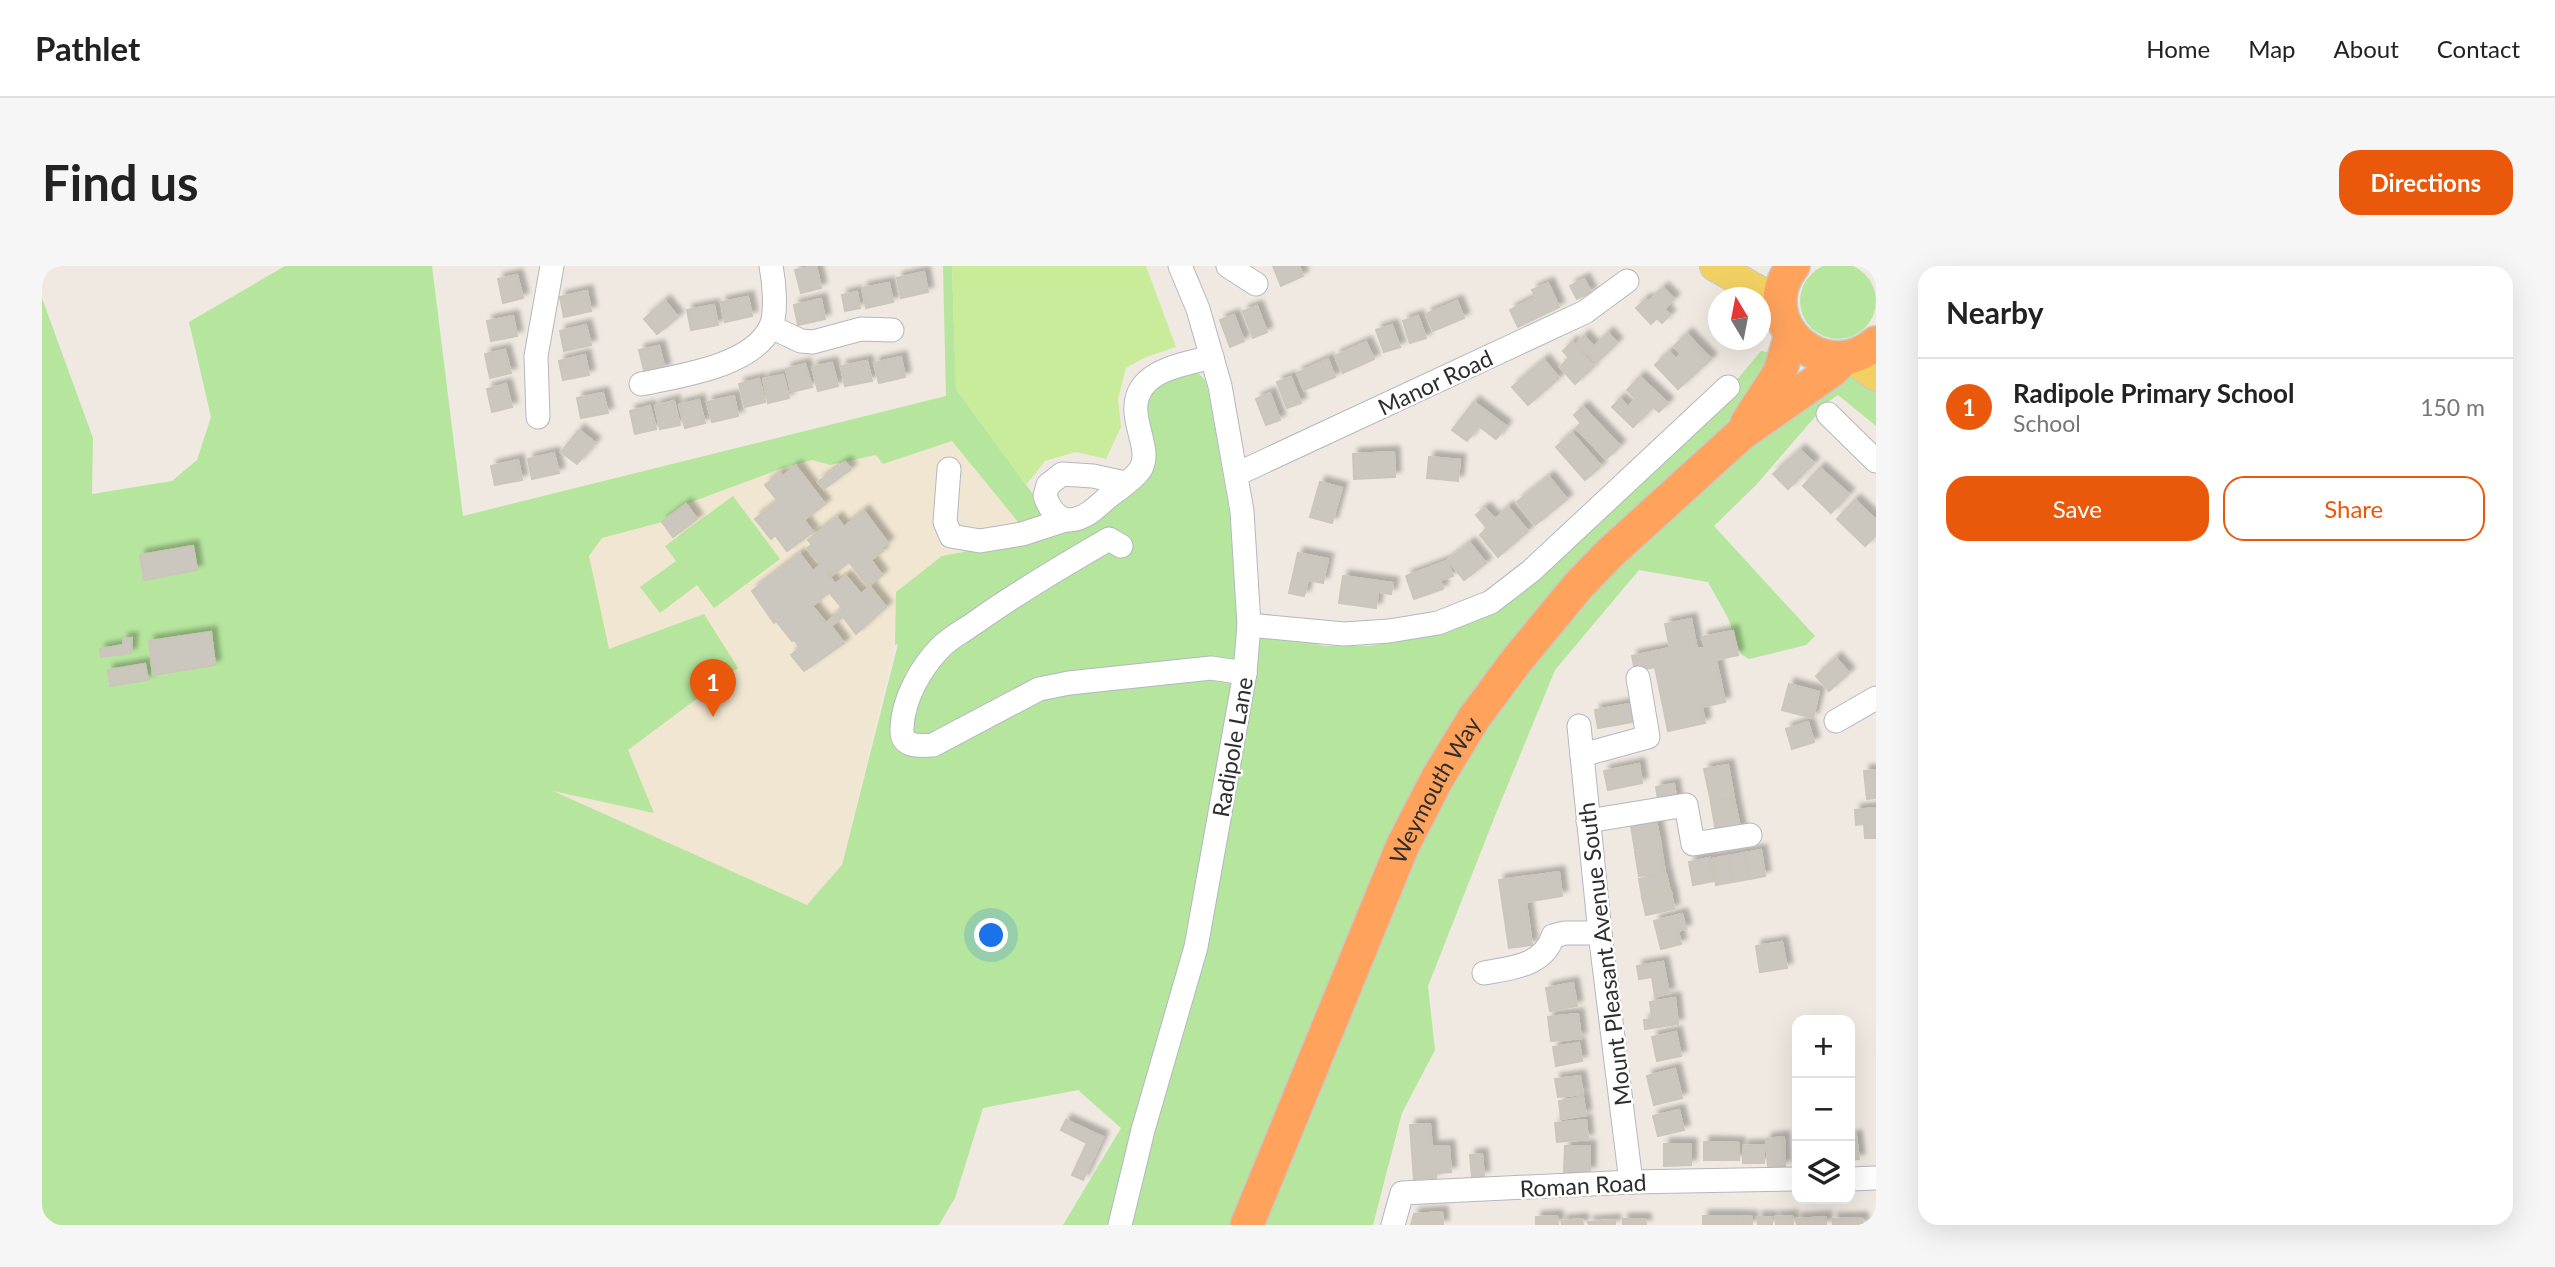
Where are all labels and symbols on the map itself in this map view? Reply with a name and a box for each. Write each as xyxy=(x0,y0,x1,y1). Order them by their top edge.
north arrow xyxy=(1708,287,1771,350)
street label: Manor Road xyxy=(1373,343,1497,421)
pin: 1 xyxy=(690,659,736,717)
street label: Radipole Lane xyxy=(1206,675,1258,819)
street label: Weymouth Way xyxy=(1383,711,1486,867)
street label: Mount Pleasant Avenue South xyxy=(1572,801,1636,1107)
your location xyxy=(974,918,1008,952)
street label: Roman Road xyxy=(1519,1168,1647,1202)

